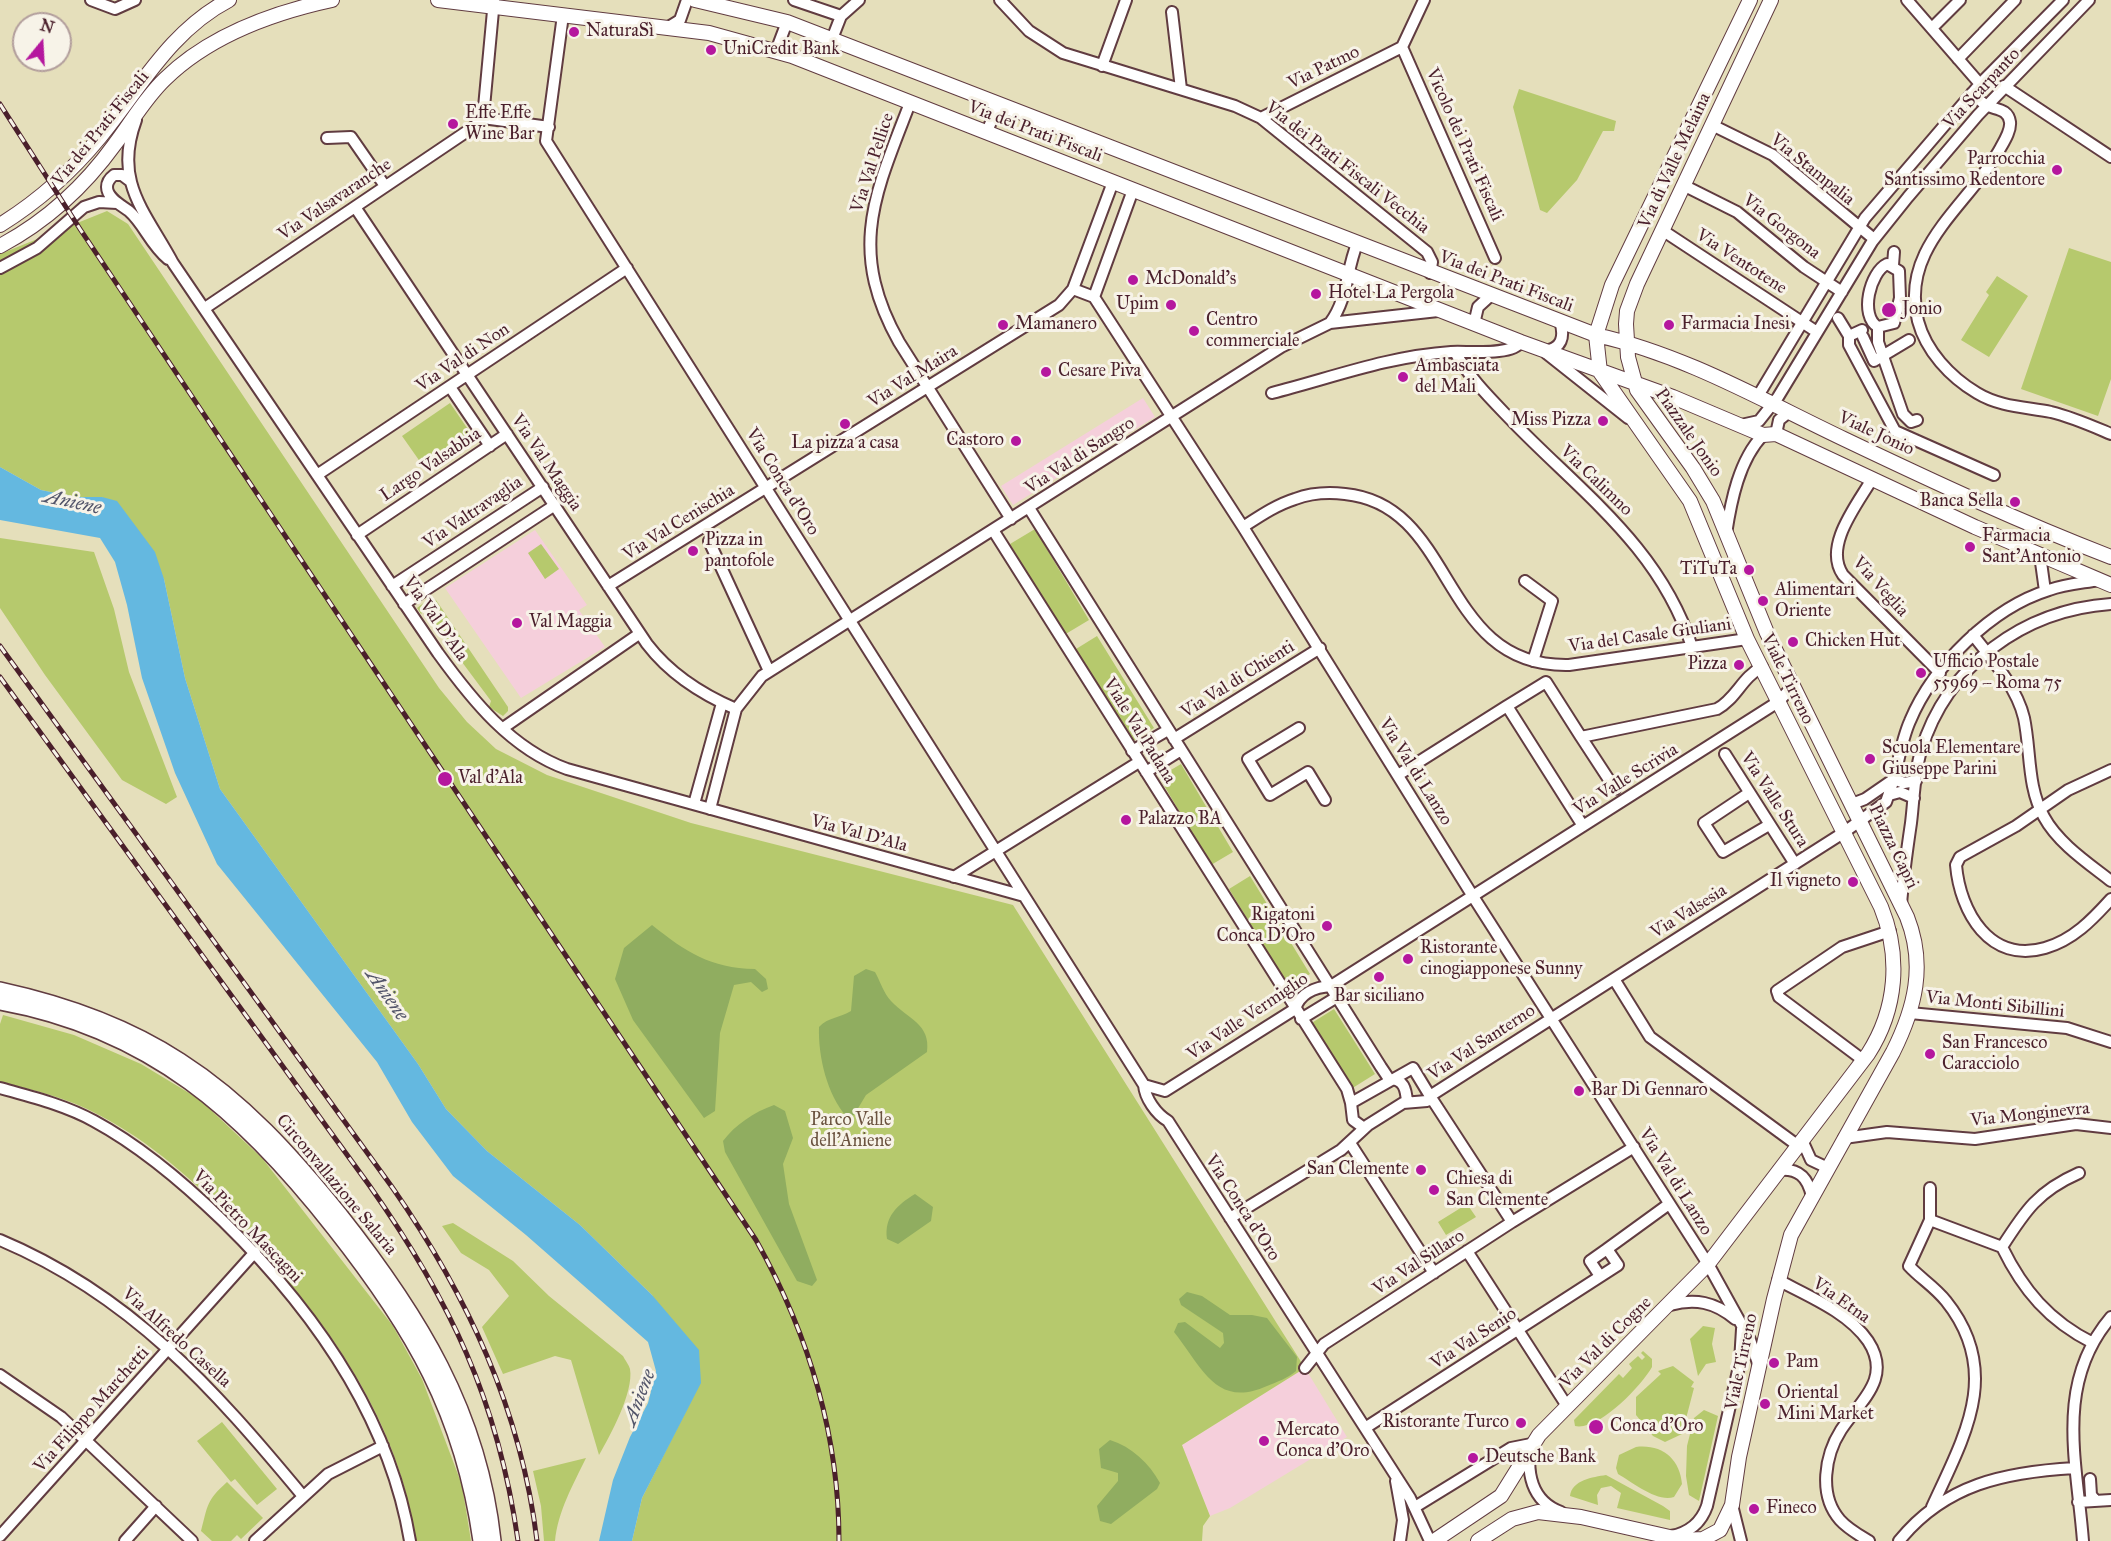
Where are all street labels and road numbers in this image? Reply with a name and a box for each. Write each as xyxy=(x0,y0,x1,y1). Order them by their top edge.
street label: Via Patmo xyxy=(1285,41,1363,95)
street label: Via Scarpanto xyxy=(1939,44,2025,134)
street label: Vicolo dei Prati Fiscali xyxy=(1420,65,1508,225)
street label: Via dei Prati Fiscali xyxy=(48,67,154,191)
street label: Via di Valle Melaina xyxy=(1634,90,1716,232)
street label: Via dei Prati Fiscali xyxy=(965,96,1105,168)
street label: Via dei Prati Fiscali Vecchia xyxy=(1260,97,1434,239)
street label: Via Val Pellice xyxy=(847,110,899,216)
street label: Via Stampalia xyxy=(1765,129,1859,211)
street label: Via Valsavaranche xyxy=(274,154,396,246)
street label: Via Gorgona xyxy=(1738,190,1824,264)
street label: Via Ventotene xyxy=(1691,225,1791,299)
street label: Via dei Prati Fiscali xyxy=(1436,246,1576,318)
street label: Via Val di Non xyxy=(412,319,514,397)
street label: Via Val Maira xyxy=(864,341,962,413)
street label: Piazzale Jonio xyxy=(1650,385,1726,481)
street label: Viale Jonio xyxy=(1835,407,1917,461)
street label: Via Val Maggia xyxy=(506,411,586,515)
street label: Via Val di Sangro xyxy=(1021,413,1139,499)
street label: Largo Valsabbia xyxy=(377,423,485,507)
street label: Via Conca d'Oro xyxy=(740,424,824,540)
street label: Via Calimno xyxy=(1555,441,1637,521)
street label: Via Valtravaglia xyxy=(419,472,527,554)
street label: Via Val Cenischia xyxy=(619,480,739,566)
street label: Via Veglia xyxy=(1847,552,1913,622)
street label: Via Val D'Ala xyxy=(398,572,472,666)
street label: Via del Casale Giuliani xyxy=(1567,614,1733,658)
street label: Viale Tirreno xyxy=(1756,630,1818,728)
street label: Via Val di Chienti xyxy=(1177,636,1299,724)
street label: Viale Val Padana xyxy=(1098,674,1180,788)
street label: Via Val di Lanzo xyxy=(1373,714,1457,830)
street label: Via Valle Scrivia xyxy=(1570,739,1682,821)
street label: Via Valle Stura xyxy=(1735,748,1813,852)
street label: Piazza Capri xyxy=(1863,801,1923,893)
street label: Via Val D'Ala xyxy=(808,811,910,857)
street label: Via Valsesia xyxy=(1647,880,1731,944)
street label: Via Valle Vermiglio xyxy=(1183,968,1313,1066)
street label: Via Monti Sibillini xyxy=(1924,987,2066,1023)
street label: Via Val Santerno xyxy=(1424,1000,1540,1086)
street label: Via Monginevra xyxy=(1969,1098,2091,1132)
street label: Circonvallazione Salaria xyxy=(271,1110,401,1260)
street label: Via Val di Lanzo xyxy=(1633,1124,1717,1240)
street label: Via Conca d'Oro xyxy=(1200,1151,1284,1265)
street label: Via Pietro Mascagni xyxy=(188,1166,306,1288)
street label: Via Val Sillaro xyxy=(1369,1225,1469,1301)
street label: Via Etna xyxy=(1808,1273,1874,1329)
street label: Via Alfredo Casella xyxy=(117,1283,235,1393)
street label: Via Val di Cogne xyxy=(1555,1292,1657,1394)
street label: Via Val Senio xyxy=(1427,1303,1521,1375)
street label: Viale Tirreno xyxy=(1721,1312,1763,1412)
street label: Via Filippo Marchetti xyxy=(30,1343,154,1477)

